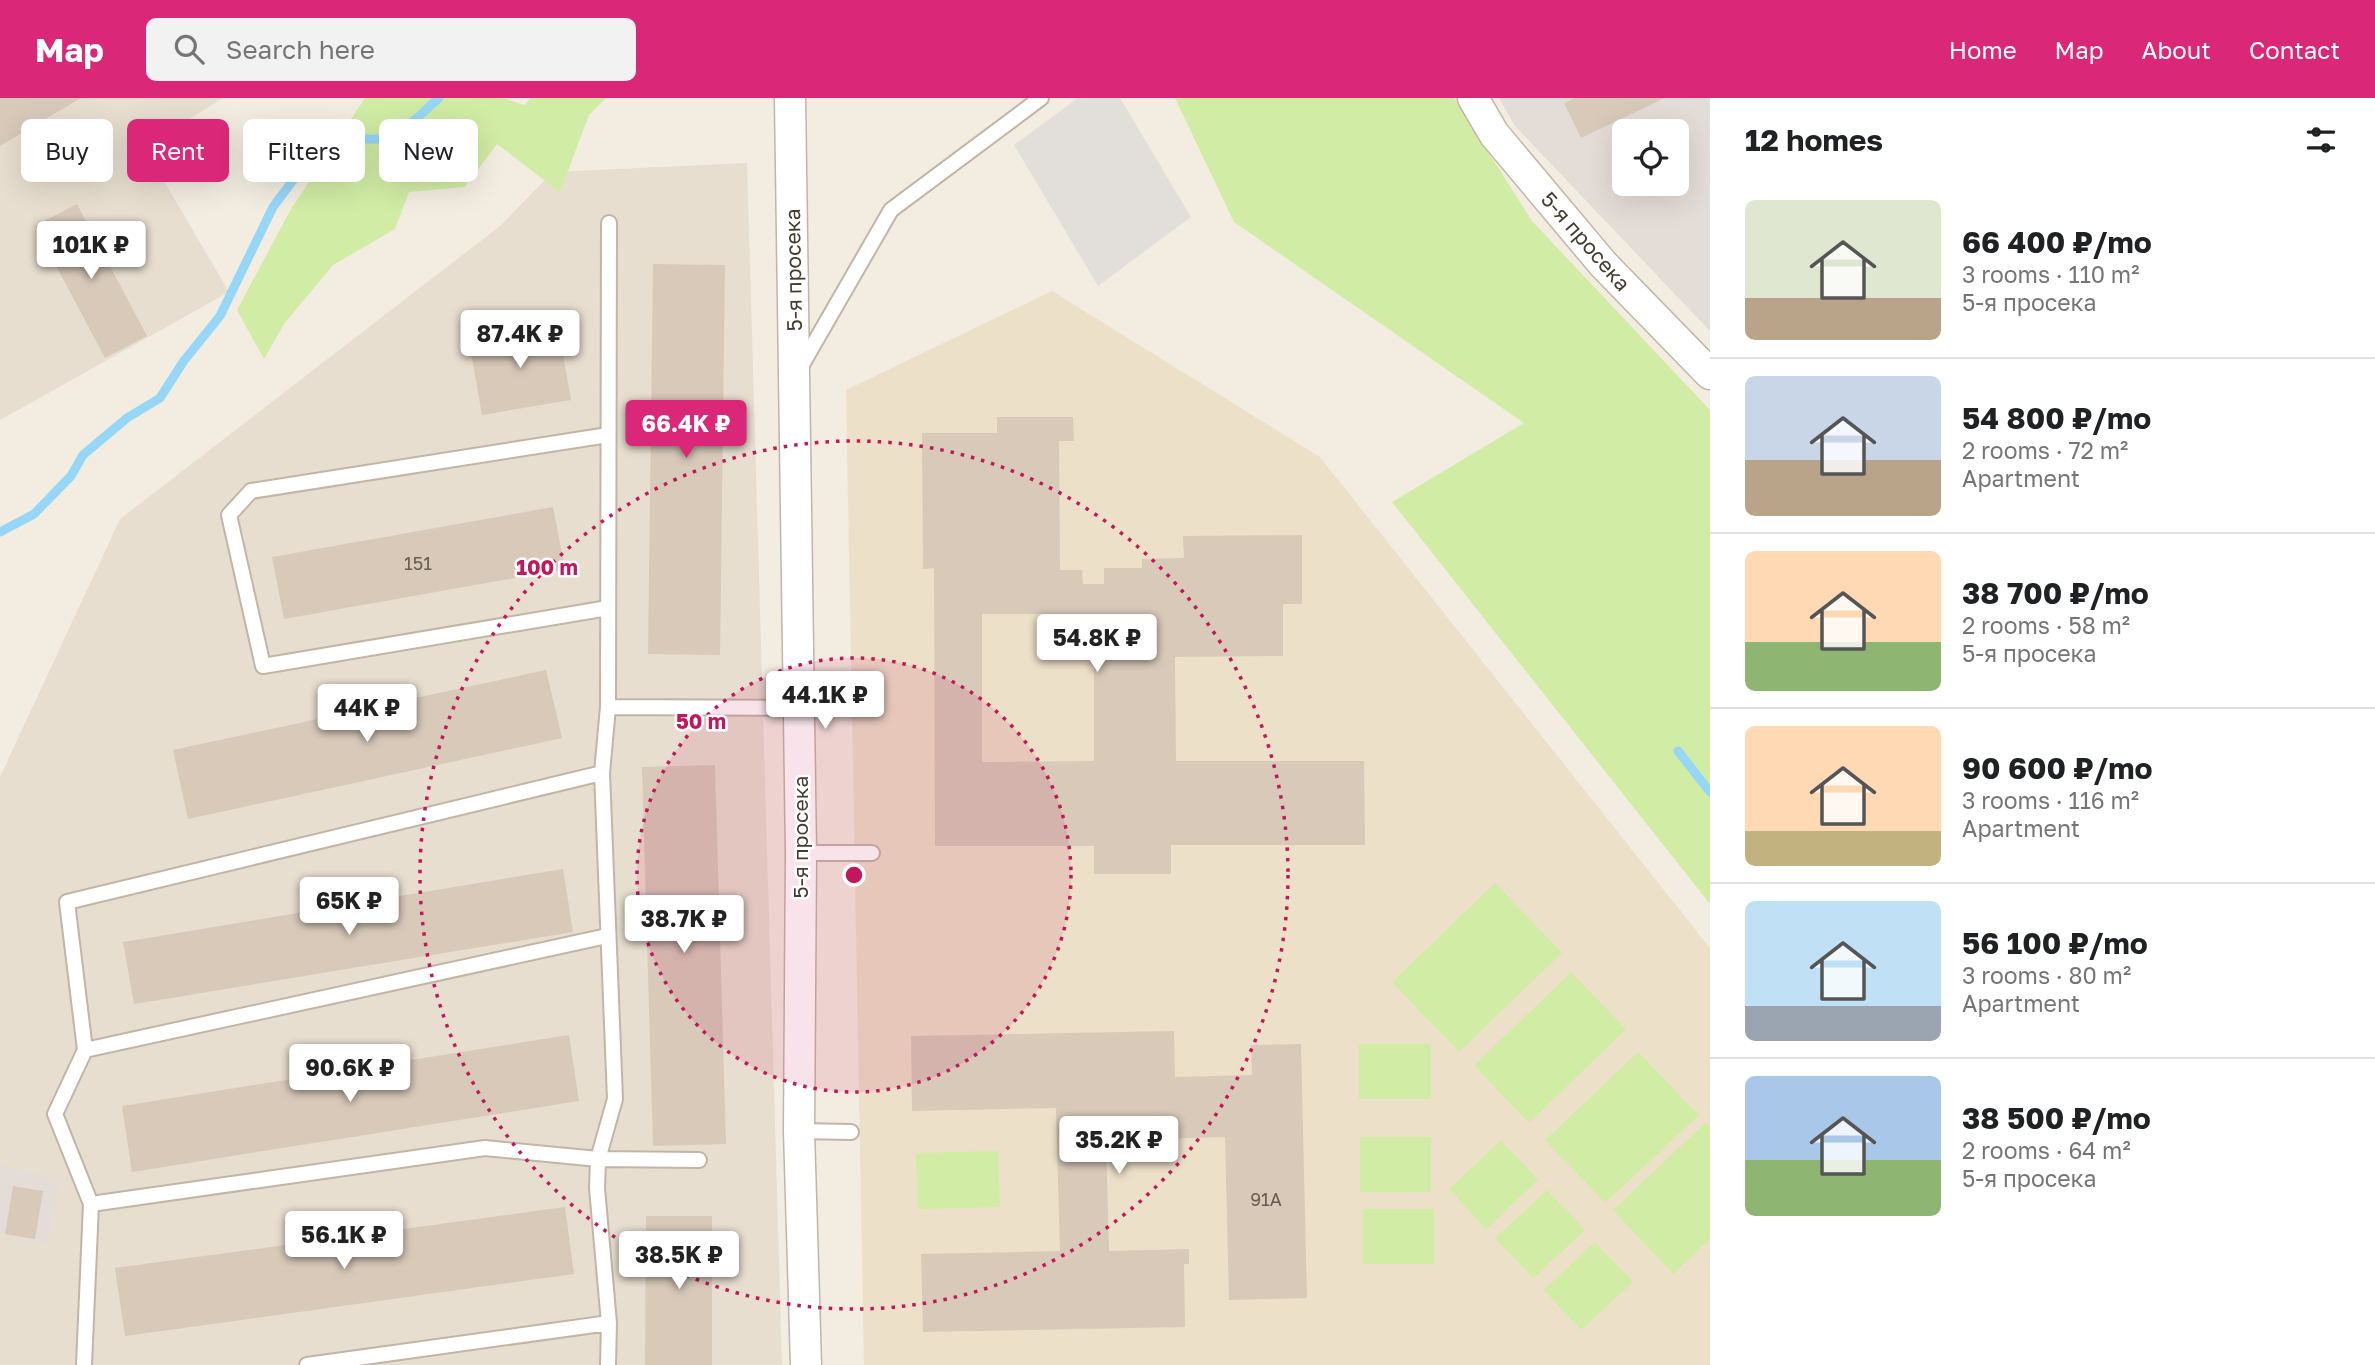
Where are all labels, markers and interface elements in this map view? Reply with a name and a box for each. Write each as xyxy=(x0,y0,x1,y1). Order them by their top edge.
search box xyxy=(146,18,636,81)
text: Map xyxy=(35,30,104,69)
icon: search xyxy=(170,30,208,68)
text: Search here xyxy=(226,34,375,65)
text: Home xyxy=(1949,35,2017,64)
text: Map xyxy=(2055,35,2104,64)
text: About xyxy=(2142,35,2211,64)
text: Contact xyxy=(2249,35,2340,64)
chip: Buy xyxy=(21,119,113,182)
chip: Rent xyxy=(127,119,229,182)
chip: Filters xyxy=(243,119,365,182)
chip: New xyxy=(379,119,478,182)
map controls xyxy=(1612,119,1689,196)
button: locate xyxy=(1612,119,1689,196)
icon: filters xyxy=(2302,121,2340,159)
text: 12 homes xyxy=(1745,122,1883,158)
street label: 5-я просека xyxy=(1536,186,1636,296)
street label: 5-я просека xyxy=(779,208,807,332)
pin: 101K ₽ xyxy=(34,222,148,281)
text: 66 400 ₽/mo xyxy=(1962,224,2152,260)
icon: home xyxy=(1801,228,1885,312)
text: 101K ₽ xyxy=(53,230,129,258)
text: 3 rooms · 110 m² xyxy=(1962,260,2139,288)
text: 5-я просека xyxy=(1962,288,2097,316)
pin: 87.4K ₽ xyxy=(455,310,585,370)
text: 87.4K ₽ xyxy=(477,319,563,347)
pin: 66.4K ₽ xyxy=(621,400,751,460)
text: 54 800 ₽/mo xyxy=(1962,400,2151,436)
icon: home xyxy=(1801,404,1885,488)
text: 66.4K ₽ xyxy=(642,409,730,437)
text: 2 rooms · 72 m² xyxy=(1962,436,2128,464)
text: Apartment xyxy=(1962,464,2080,492)
house number: 151 xyxy=(404,552,432,574)
text: 100 m xyxy=(516,554,578,580)
text: 38 700 ₽/mo xyxy=(1962,575,2149,611)
icon: home xyxy=(1801,579,1885,663)
text: 2 rooms · 58 m² xyxy=(1962,611,2130,639)
pin: 54.8K ₽ xyxy=(1032,614,1162,674)
text: 54.8K ₽ xyxy=(1053,623,1141,651)
text: 5-я просека xyxy=(1962,639,2097,667)
pin: 44.1K ₽ xyxy=(760,672,890,731)
text: 44.1K ₽ xyxy=(782,680,868,708)
pin: 44K ₽ xyxy=(318,684,416,744)
text: 44K ₽ xyxy=(334,693,400,721)
text: 50 m xyxy=(676,708,726,734)
text: 90 600 ₽/mo xyxy=(1962,750,2153,786)
icon: home xyxy=(1801,754,1885,838)
street label: 5-я просека xyxy=(787,776,813,898)
text: 3 rooms · 116 m² xyxy=(1962,786,2139,814)
text: Apartment xyxy=(1962,814,2080,842)
centre of rings xyxy=(842,863,866,887)
pin: 65K ₽ xyxy=(300,878,398,937)
text: 65K ₽ xyxy=(316,886,382,914)
pin: 38.7K ₽ xyxy=(619,896,749,955)
text: 38.7K ₽ xyxy=(641,904,727,932)
text: 56 100 ₽/mo xyxy=(1962,925,2148,961)
icon: home xyxy=(1801,929,1885,1013)
text: 3 rooms · 80 m² xyxy=(1962,961,2131,989)
text: Apartment xyxy=(1962,989,2080,1017)
pin: 90.6K ₽ xyxy=(285,1044,415,1104)
text: 90.6K ₽ xyxy=(305,1053,395,1081)
text: 38 500 ₽/mo xyxy=(1962,1100,2151,1136)
icon: home xyxy=(1801,1104,1885,1188)
pin: 35.2K ₽ xyxy=(1054,1116,1184,1176)
text: 35.2K ₽ xyxy=(1075,1125,1163,1153)
text: 2 rooms · 64 m² xyxy=(1962,1136,2131,1164)
text: 5-я просека xyxy=(1962,1164,2097,1192)
house number: 91А xyxy=(1250,1188,1282,1210)
pin: 56.1K ₽ xyxy=(279,1212,409,1271)
text: 56.1K ₽ xyxy=(301,1220,387,1248)
pin: 38.5K ₽ xyxy=(614,1232,744,1291)
text: 38.5K ₽ xyxy=(635,1240,723,1268)

